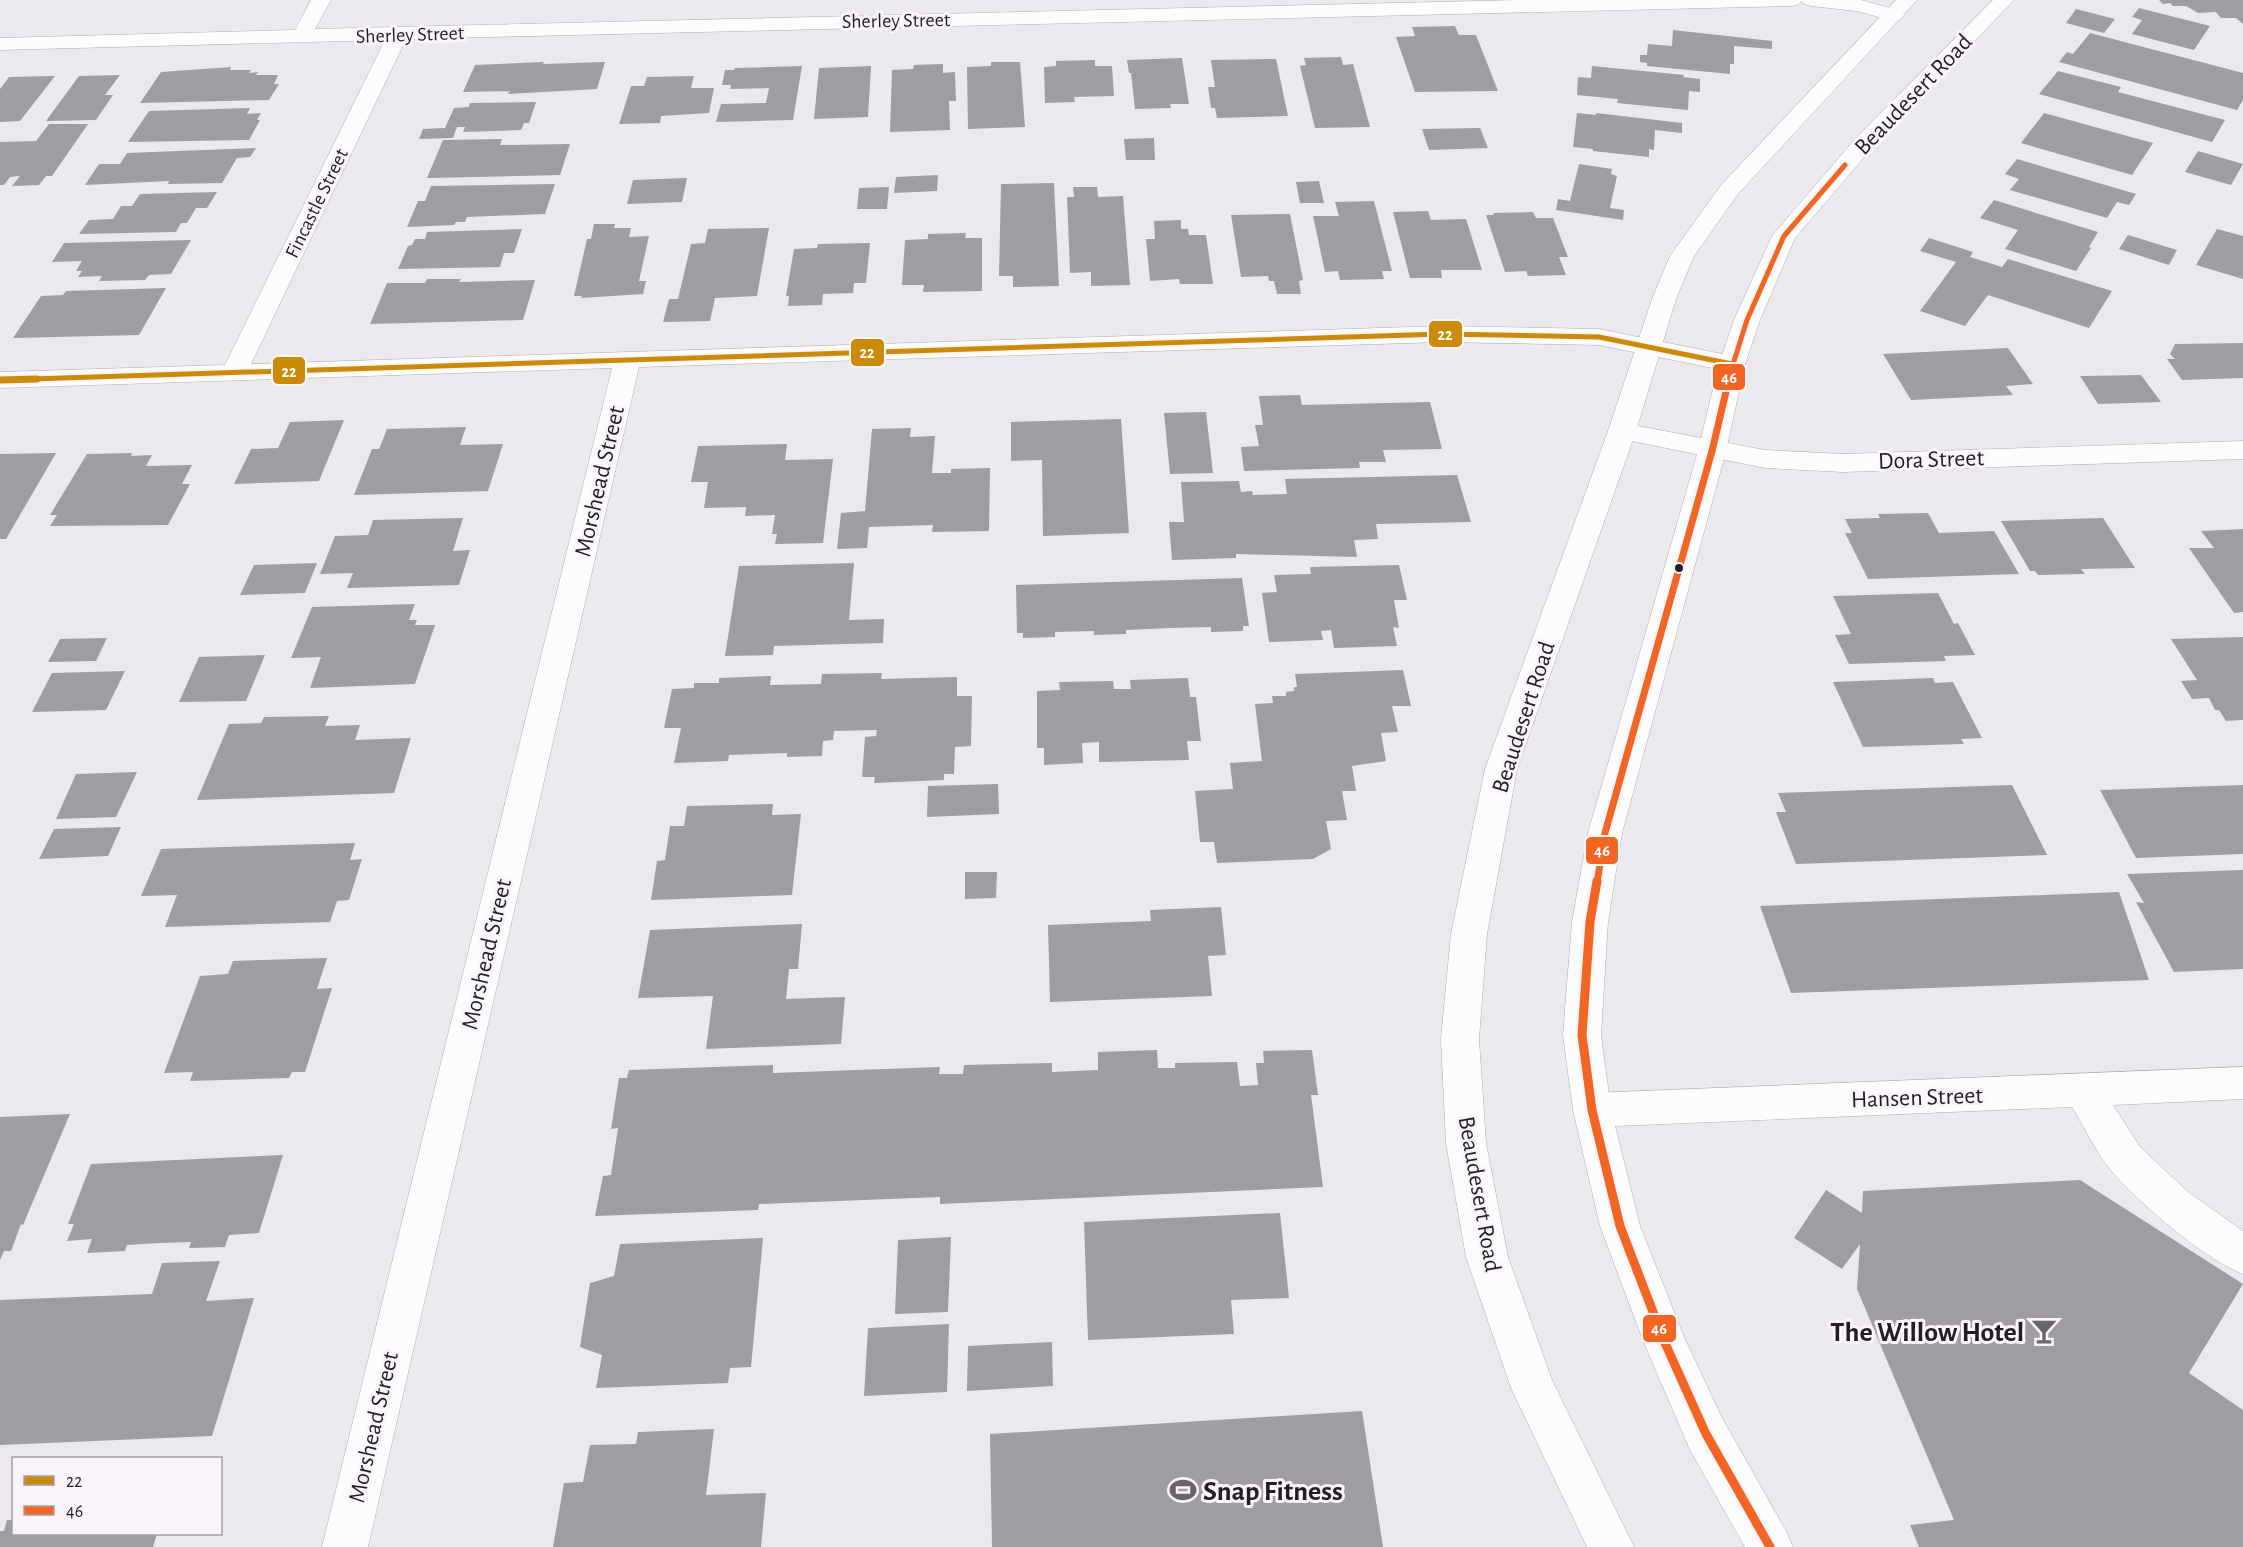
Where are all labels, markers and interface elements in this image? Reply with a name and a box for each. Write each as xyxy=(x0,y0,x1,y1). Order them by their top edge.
street label: Sherley Street xyxy=(842,10,951,32)
street label: Sherley Street xyxy=(356,23,465,47)
street label: Beaudesert Road xyxy=(1850,30,1977,160)
street label: Fincastle Street xyxy=(282,145,352,261)
line badge: 22 xyxy=(1428,320,1463,348)
text: 22 xyxy=(1437,327,1453,343)
line badge: 22 xyxy=(850,338,885,367)
text: 22 xyxy=(859,345,875,361)
line badge: 22 xyxy=(272,356,306,385)
line badge: 46 xyxy=(1712,363,1746,391)
text: 22 xyxy=(281,364,297,380)
text: 46 xyxy=(1721,370,1737,386)
street label: Morshead Street xyxy=(571,403,629,559)
street label: Dora Street xyxy=(1878,446,1985,474)
unlabelled marker xyxy=(1673,562,1685,574)
street label: Beaudesert Road xyxy=(1488,639,1560,796)
line badge: 46 xyxy=(1585,836,1619,865)
text: 46 xyxy=(1594,843,1610,859)
street label: Morshead Street xyxy=(458,876,516,1032)
street label: Hansen Street xyxy=(1851,1084,1984,1112)
street label: Beaudesert Road xyxy=(1454,1115,1505,1274)
line badge: 46 xyxy=(1642,1314,1677,1343)
bar icon: The Willow Hotel xyxy=(2029,1316,2059,1346)
place label: The Willow Hotel xyxy=(1830,1319,2024,1347)
text: 46 xyxy=(1651,1321,1667,1337)
street label: Morshead Street xyxy=(345,1349,403,1505)
legend xyxy=(12,1457,222,1535)
text: 22 xyxy=(66,1473,82,1491)
sports icon: Snap Fitness xyxy=(1168,1475,1198,1505)
place label: Snap Fitness xyxy=(1203,1478,1343,1506)
text: 46 xyxy=(66,1503,83,1521)

